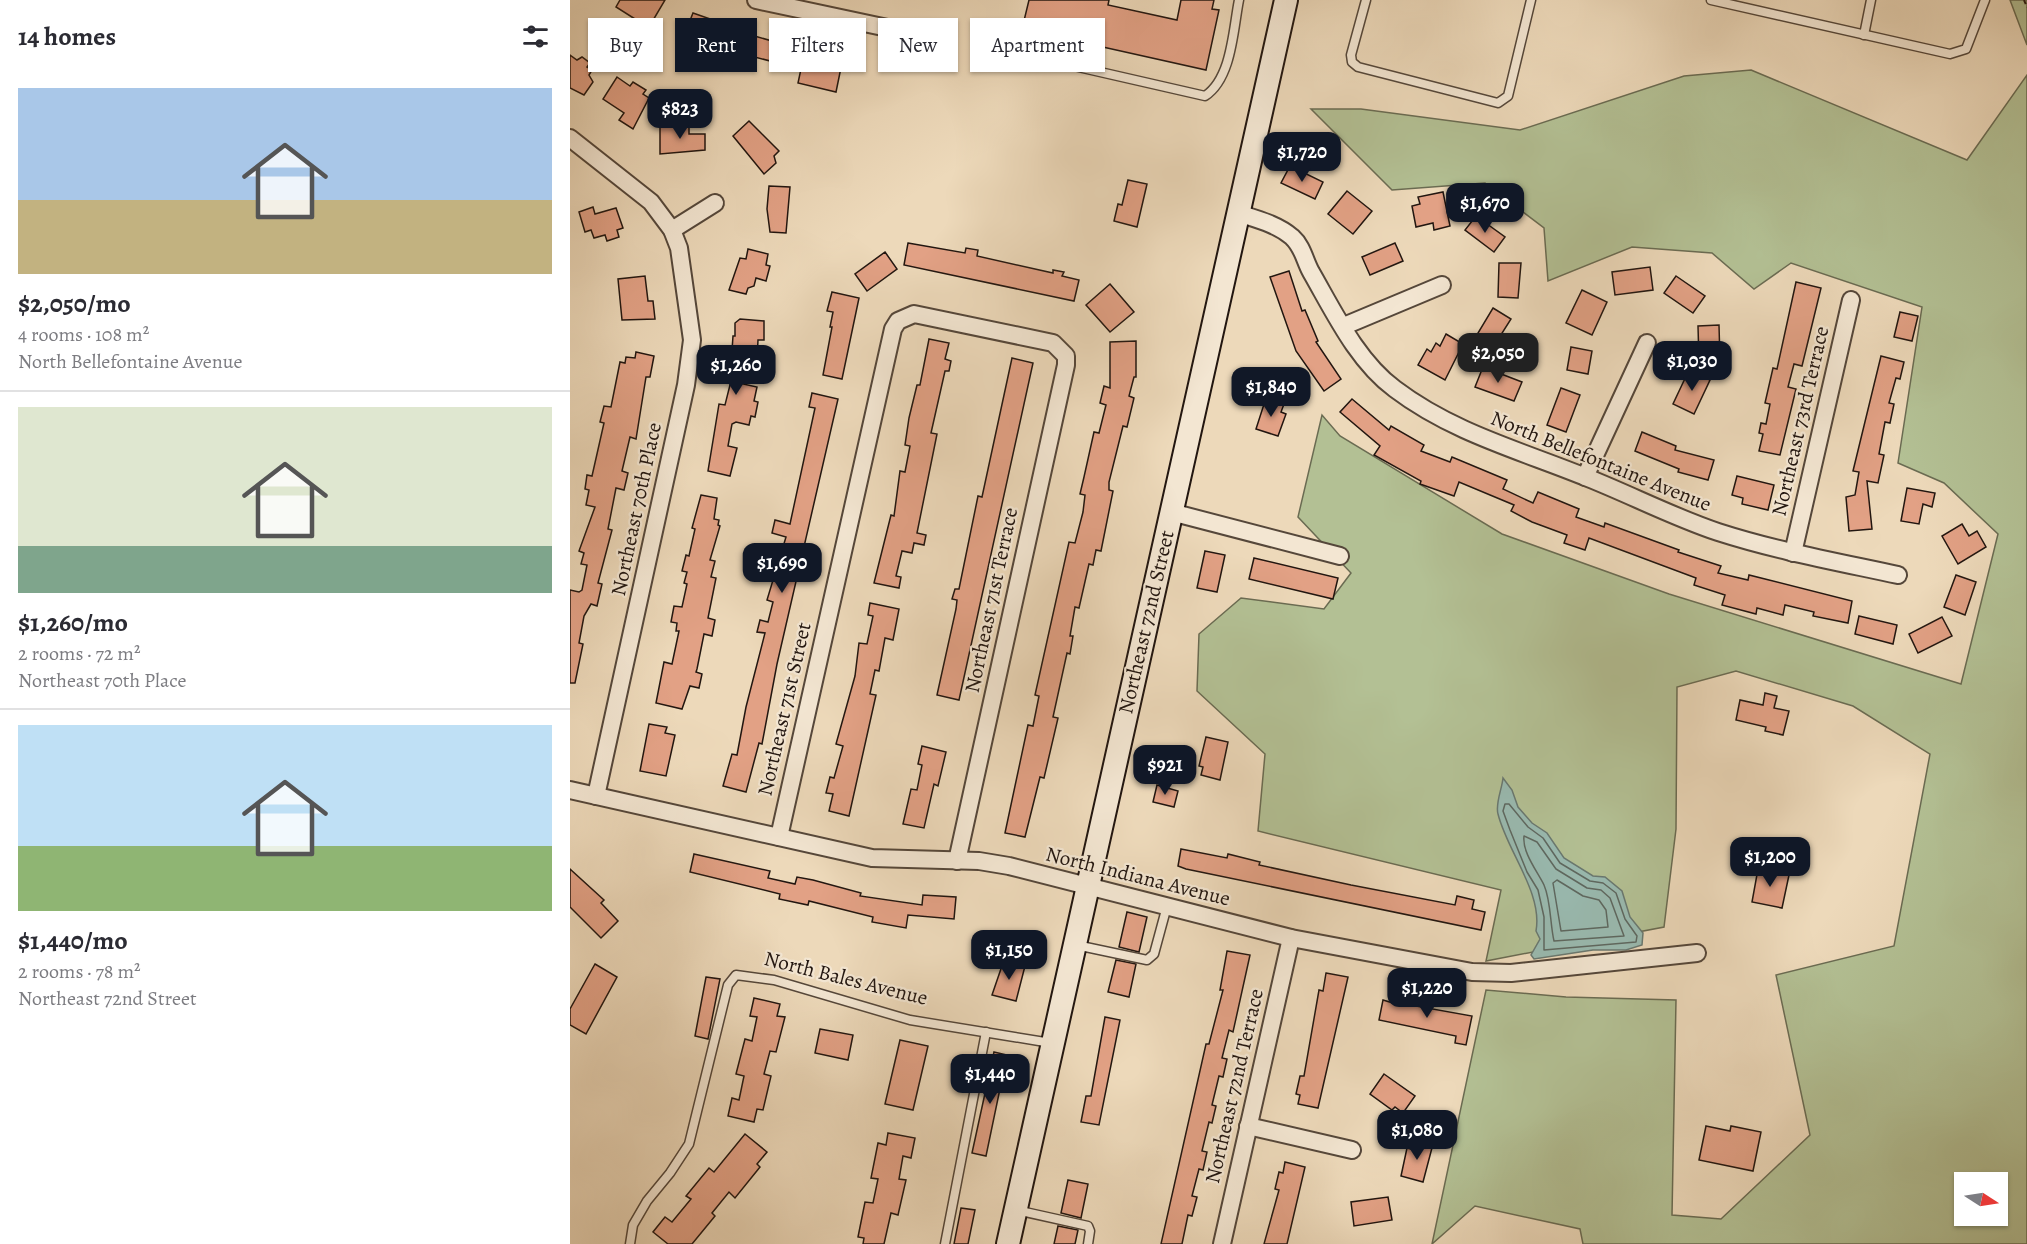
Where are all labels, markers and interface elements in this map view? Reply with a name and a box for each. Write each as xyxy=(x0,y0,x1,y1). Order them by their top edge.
chip: Buy xyxy=(588,18,663,72)
chip: Rent xyxy=(675,18,757,72)
chip: Filters xyxy=(769,18,866,72)
chip: New xyxy=(878,18,958,72)
chip: Apartment xyxy=(970,18,1105,72)
text: 14 homes xyxy=(18,19,116,54)
icon: filters xyxy=(519,20,552,53)
pin: $823 xyxy=(644,89,716,140)
text: $823 xyxy=(661,95,699,122)
icon: home xyxy=(231,127,339,235)
pin: $1,720 xyxy=(1253,132,1351,183)
text: $1,720 xyxy=(1277,138,1327,165)
pin: $1,670 xyxy=(1436,183,1534,234)
text: $1,670 xyxy=(1460,189,1510,216)
text: $2,050/mo xyxy=(18,286,131,321)
text: 4 rooms · 108 m² xyxy=(18,321,149,348)
street label: Northeast 73rd Terrace xyxy=(1765,323,1835,519)
pin: $2,050 xyxy=(1449,333,1547,384)
text: $2,050 xyxy=(1471,339,1525,366)
pin: $1,030 xyxy=(1643,341,1741,392)
pin: $1,260 xyxy=(687,345,785,396)
text: $1,030 xyxy=(1667,347,1717,374)
text: North Bellefontaine Avenue xyxy=(18,348,242,375)
text: $1,260 xyxy=(711,351,761,378)
pin: $1,840 xyxy=(1222,367,1320,418)
text: $1,840 xyxy=(1246,373,1296,400)
street label: North Bellefontaine Avenue xyxy=(1487,404,1715,518)
street label: Northeast 70th Place xyxy=(604,420,668,598)
icon: home xyxy=(231,446,339,554)
street label: Northeast 71st Terrace xyxy=(958,505,1024,695)
street label: Northeast 72nd Street xyxy=(1111,527,1181,716)
pin: $1,690 xyxy=(733,543,831,594)
text: $1,690 xyxy=(757,549,807,576)
text: $1,260/mo xyxy=(18,605,128,640)
street label: Northeast 71st Street xyxy=(750,619,818,798)
text: 2 rooms · 72 m² xyxy=(18,640,140,667)
text: Northeast 70th Place xyxy=(18,667,186,694)
pin: $921 xyxy=(1129,745,1201,796)
text: $921 xyxy=(1147,751,1183,778)
icon: home xyxy=(231,764,339,872)
pin: $1,200 xyxy=(1721,837,1819,888)
street label: North Indiana Avenue xyxy=(1043,840,1233,912)
text: $1,200 xyxy=(1744,843,1796,870)
text: $1,440/mo xyxy=(18,923,128,958)
pin: $1,150 xyxy=(960,930,1058,981)
text: $1,150 xyxy=(985,936,1033,963)
street label: North Bales Avenue xyxy=(761,944,931,1012)
text: 2 rooms · 78 m² xyxy=(18,958,141,985)
pin: $1,220 xyxy=(1378,968,1476,1019)
text: $1,220 xyxy=(1401,974,1453,1001)
text: Northeast 72nd Street xyxy=(18,985,197,1012)
street label: Northeast 72nd Terrace xyxy=(1198,986,1270,1186)
pin: $1,440 xyxy=(941,1054,1039,1105)
text: $1,440 xyxy=(965,1060,1015,1087)
pin: $1,080 xyxy=(1368,1110,1466,1161)
text: $1,080 xyxy=(1391,1116,1443,1143)
north arrow xyxy=(1954,1172,2008,1226)
map controls xyxy=(1954,1172,2008,1226)

